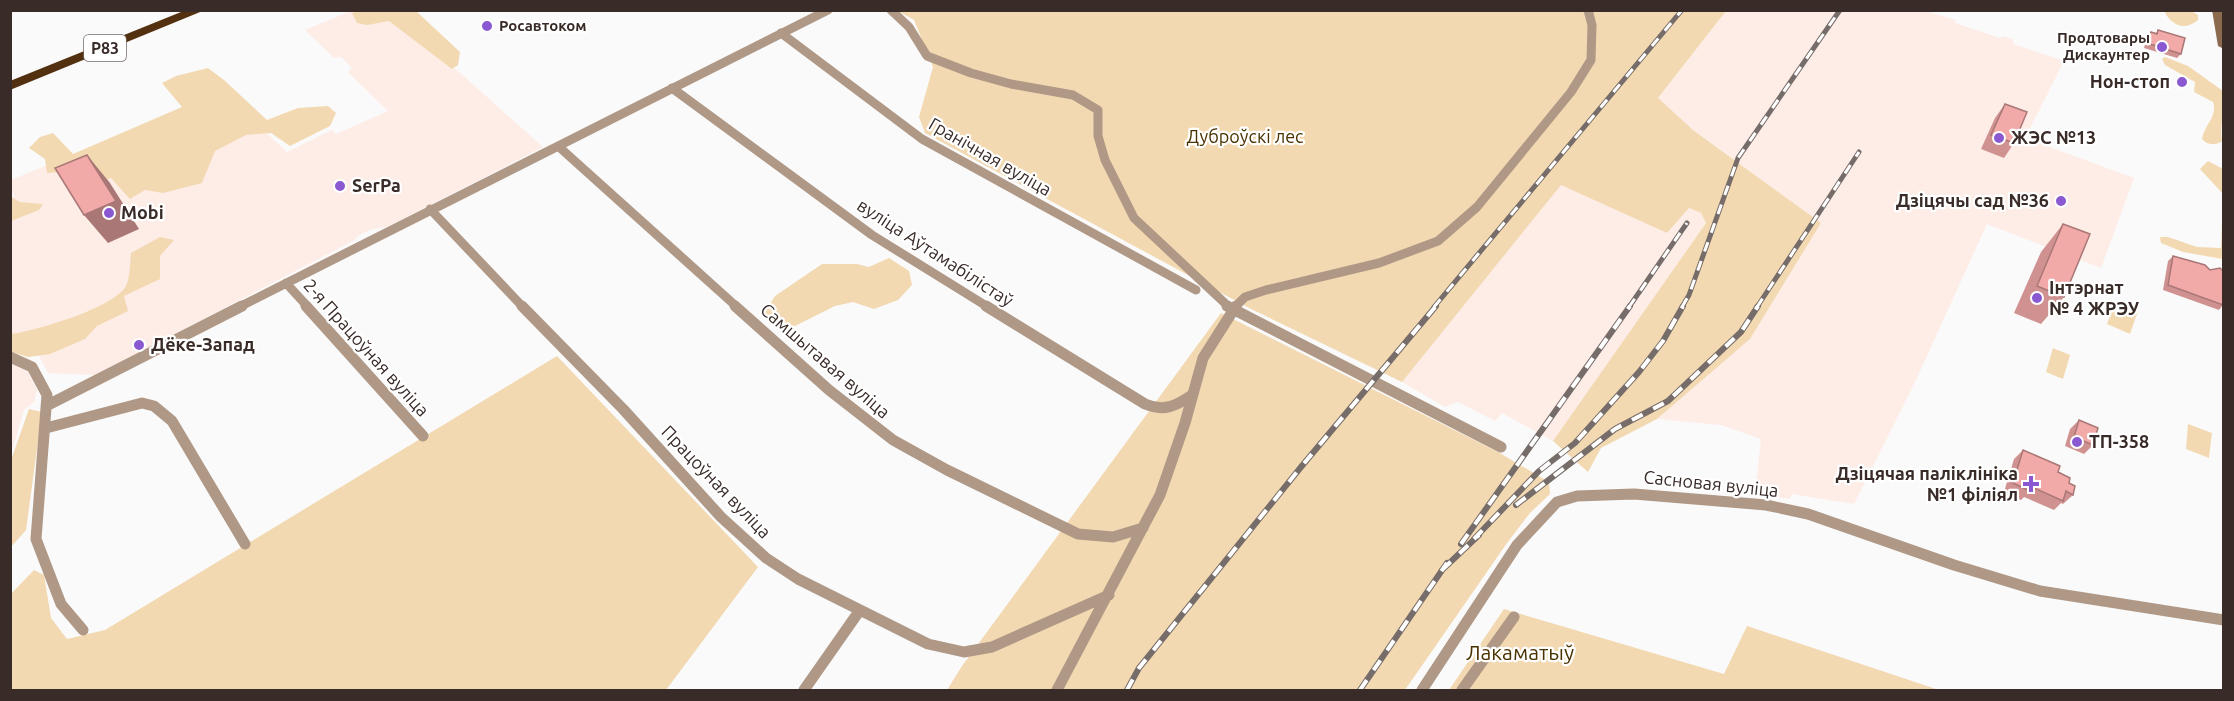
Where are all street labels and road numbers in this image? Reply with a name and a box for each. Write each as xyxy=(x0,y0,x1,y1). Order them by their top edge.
road number: Р83 xyxy=(84,35,126,61)
street label: Гранічная вуліца xyxy=(926,113,1055,199)
street label: вуліца Аўтамабілістаў xyxy=(854,194,1017,310)
street label: 2-я Працоўная вуліца xyxy=(300,275,434,420)
street label: Самшытавая вуліца xyxy=(757,299,894,422)
street label: Працоўная вуліца xyxy=(658,421,775,542)
street label: Сасновая вуліца xyxy=(1643,466,1780,500)

